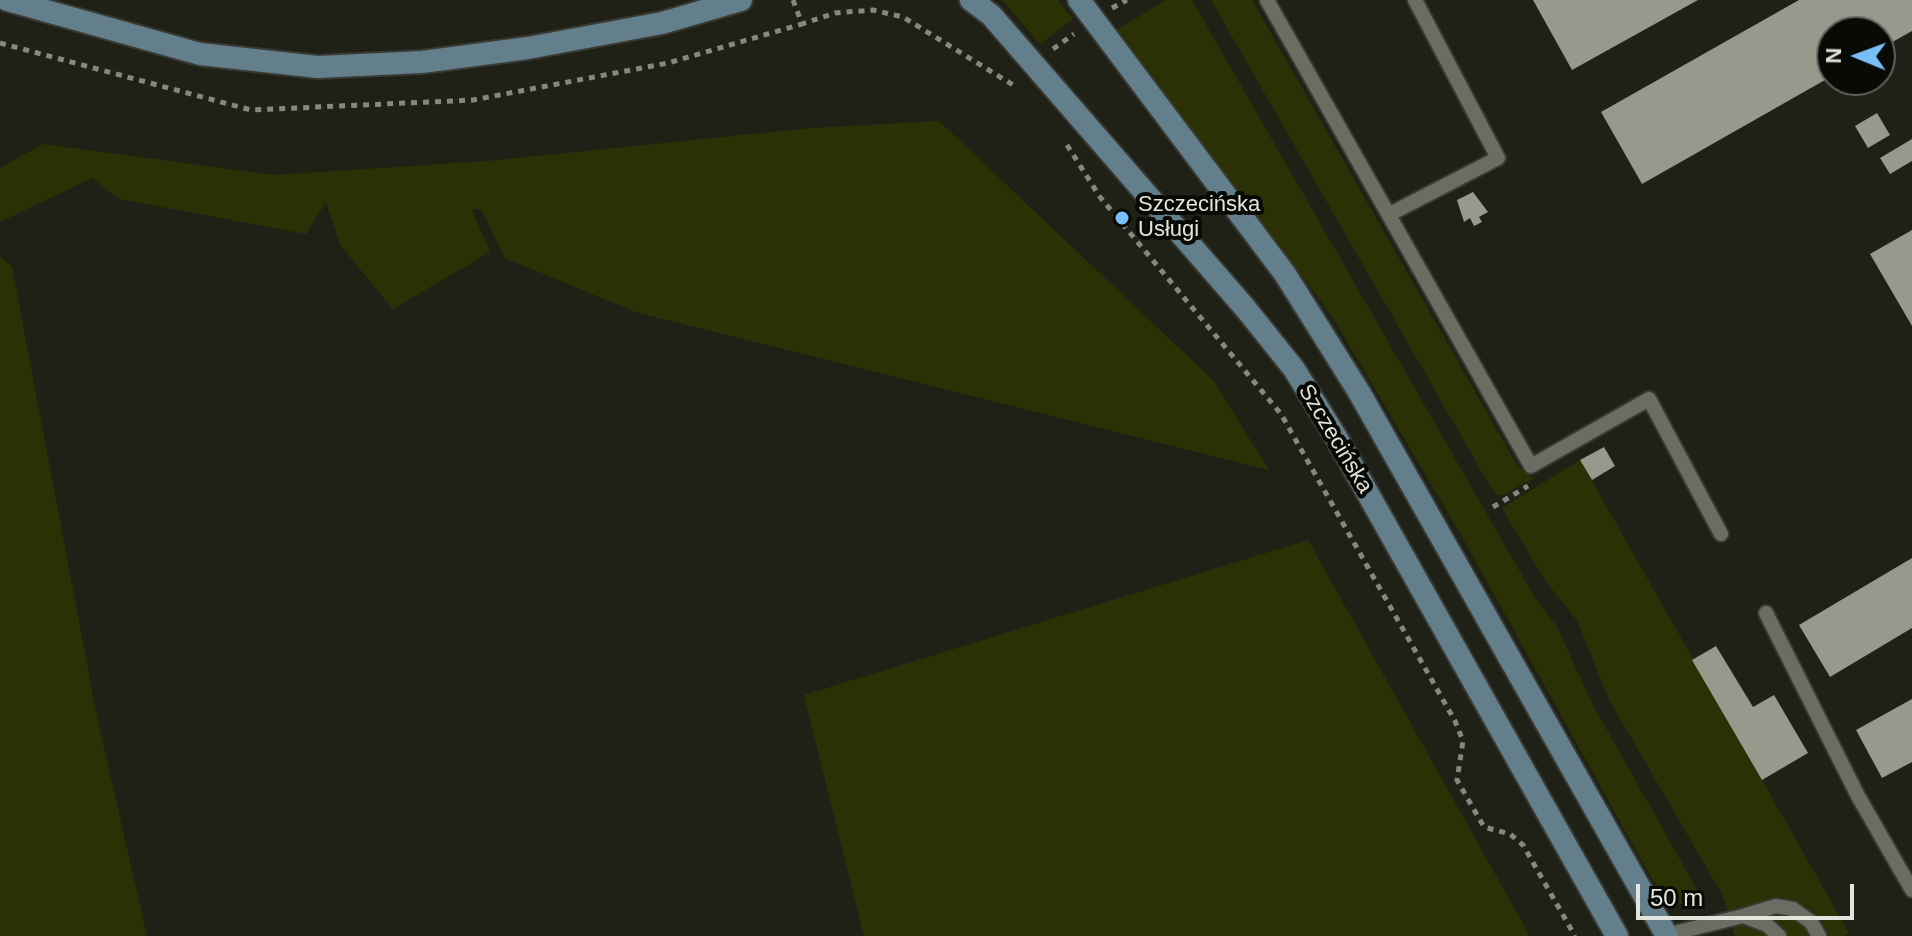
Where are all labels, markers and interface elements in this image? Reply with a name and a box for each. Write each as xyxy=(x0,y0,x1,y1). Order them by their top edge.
north arrow xyxy=(1816,16,1896,96)
text: N xyxy=(1821,47,1846,64)
place label: Szczecińska Usługi xyxy=(1138,192,1260,244)
marker: Szczecińska Usługi xyxy=(1113,209,1131,227)
street label: Szczecińska xyxy=(1292,380,1378,498)
scale bar xyxy=(1640,868,1858,918)
text: 50 m xyxy=(1650,884,1703,911)

